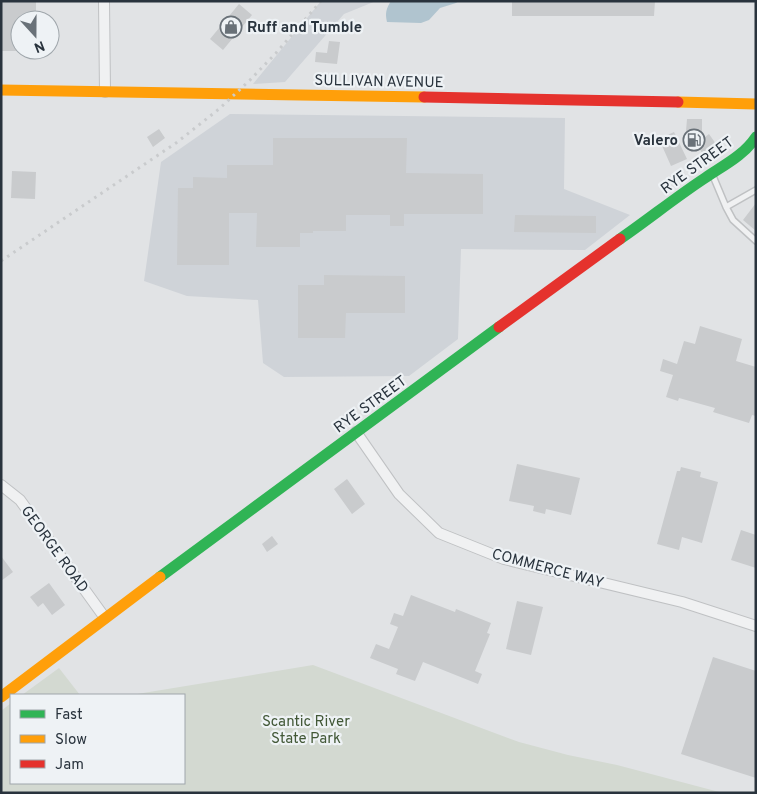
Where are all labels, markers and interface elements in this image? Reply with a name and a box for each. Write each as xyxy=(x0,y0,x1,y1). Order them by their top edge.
north arrow xyxy=(10,10,60,60)
shop icon: Ruff and Tumble xyxy=(219,15,243,39)
place label: Ruff and Tumble xyxy=(247,19,362,38)
text: N xyxy=(31,36,47,55)
street label: SULLIVAN AVENUE xyxy=(314,72,444,93)
fuel station icon: Valero xyxy=(682,128,706,152)
place label: Valero xyxy=(633,132,678,151)
street label: RYE STREET xyxy=(658,133,738,199)
street label: RYE STREET xyxy=(331,372,411,438)
street label: GEORGE ROAD xyxy=(16,503,92,597)
street label: COMMERCE WAY xyxy=(490,545,606,594)
legend xyxy=(10,694,185,784)
text: Fast xyxy=(55,706,83,725)
park label: Scantic River State Park xyxy=(262,713,350,749)
text: Slow xyxy=(55,731,87,750)
text: Jam xyxy=(55,756,84,775)

